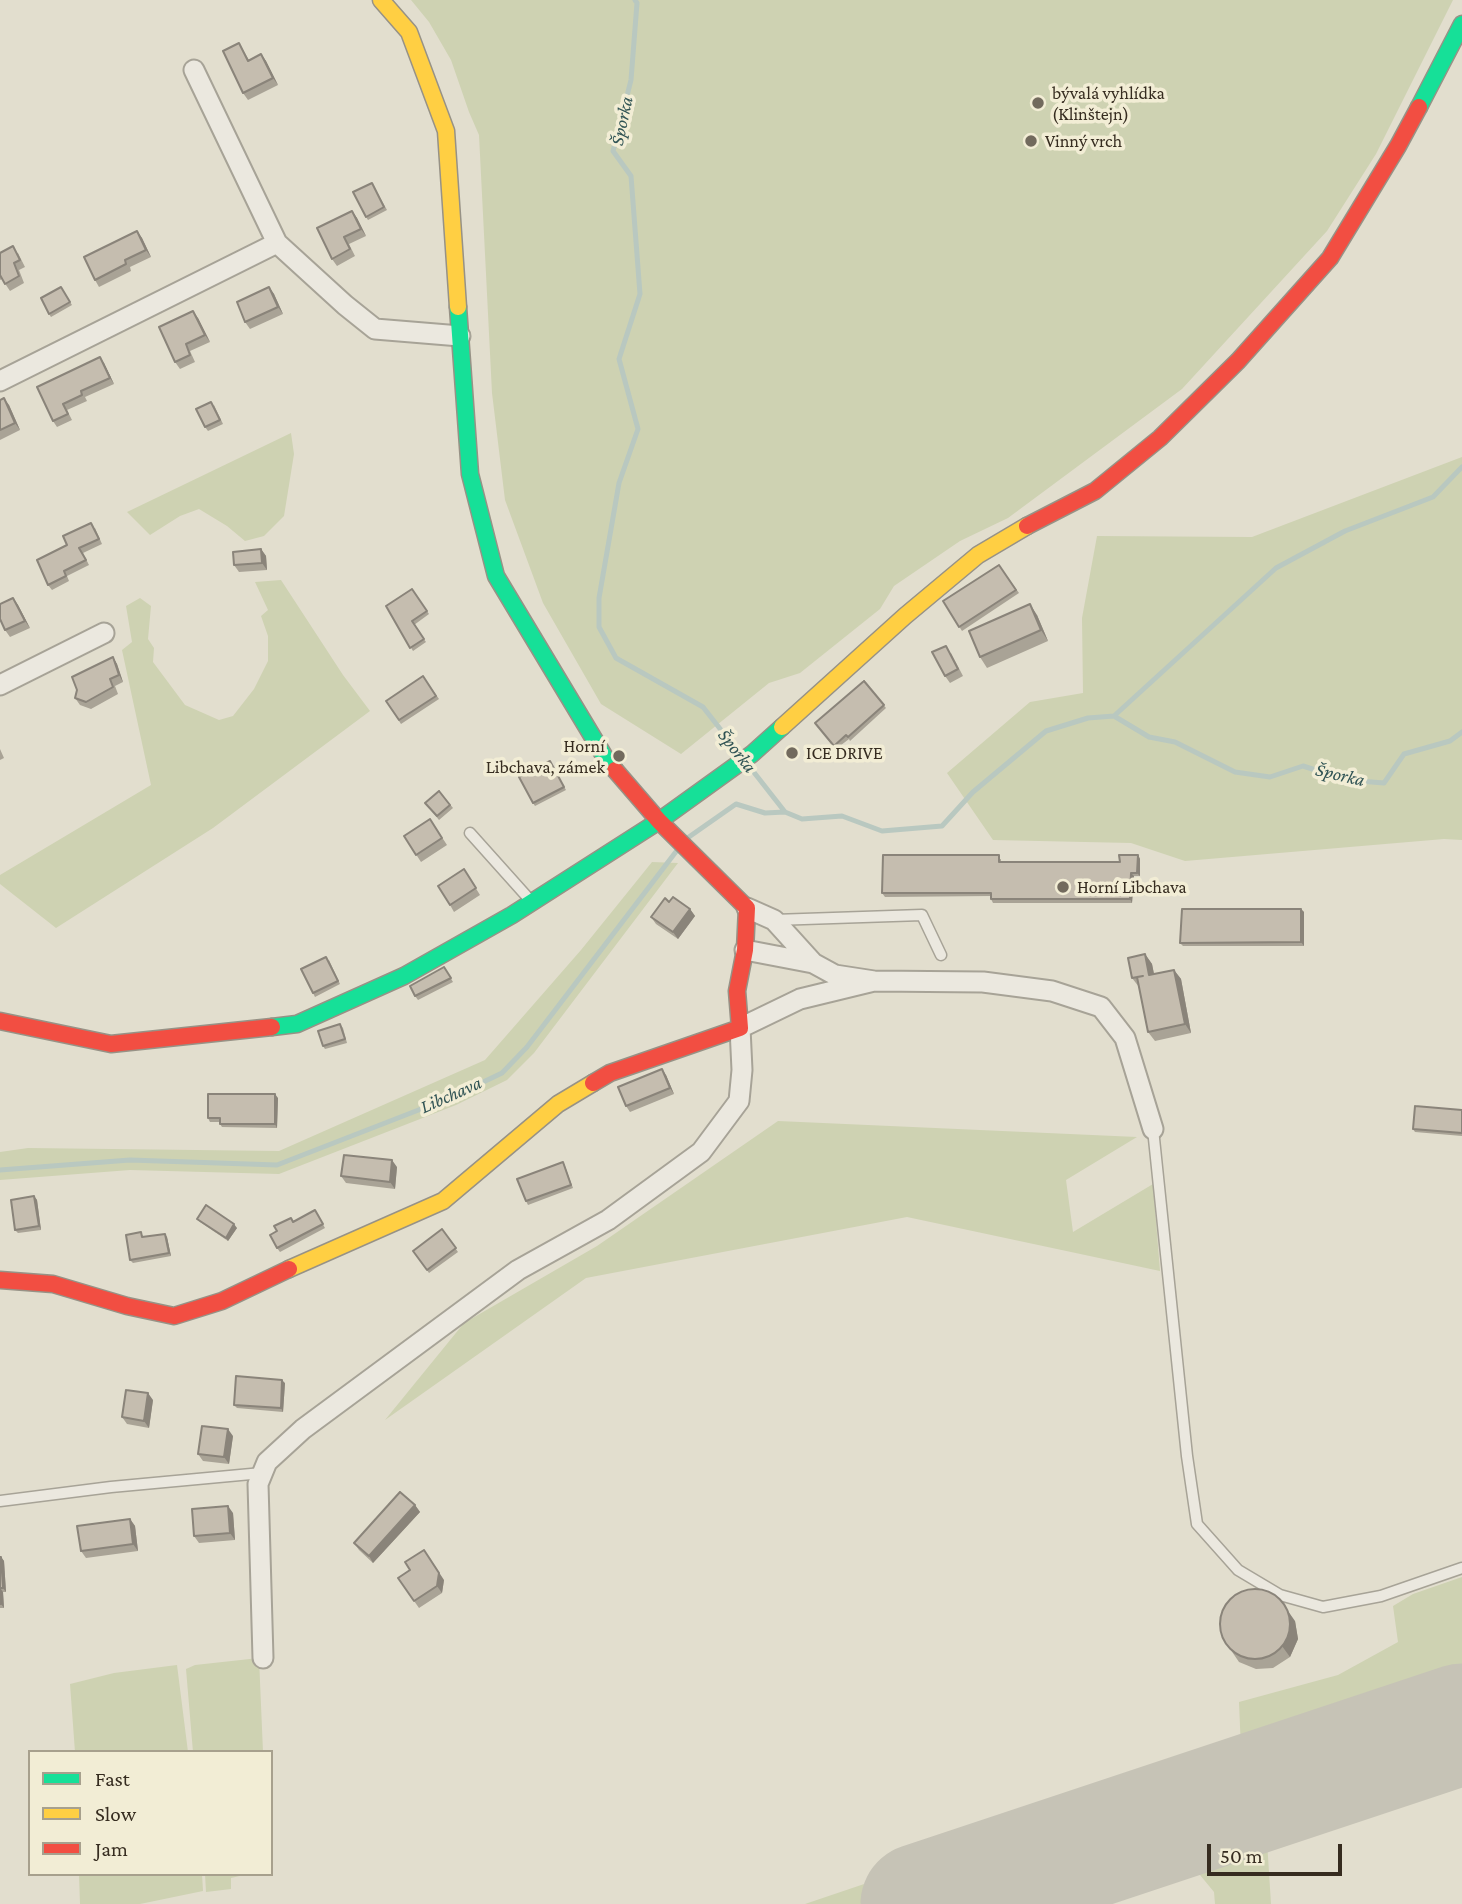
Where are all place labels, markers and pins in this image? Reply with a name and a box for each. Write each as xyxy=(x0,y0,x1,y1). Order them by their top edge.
place label: bývalá vyhlídka (Klinštejn) xyxy=(1052,82,1165,124)
marker: bývalá vyhlídka (Klinštejn) xyxy=(1030,95,1046,111)
place label: Vinný vrch xyxy=(1045,130,1122,152)
marker: Vinný vrch xyxy=(1023,133,1039,149)
place label: Horní Libchava, zámek xyxy=(486,735,605,778)
place label: ICE DRIVE xyxy=(806,742,883,764)
marker: ICE DRIVE xyxy=(784,745,800,761)
marker: Horní Libchava, zámek xyxy=(611,748,627,764)
place label: Horní Libchava xyxy=(1077,876,1187,898)
marker: Horní Libchava xyxy=(1055,879,1071,895)

